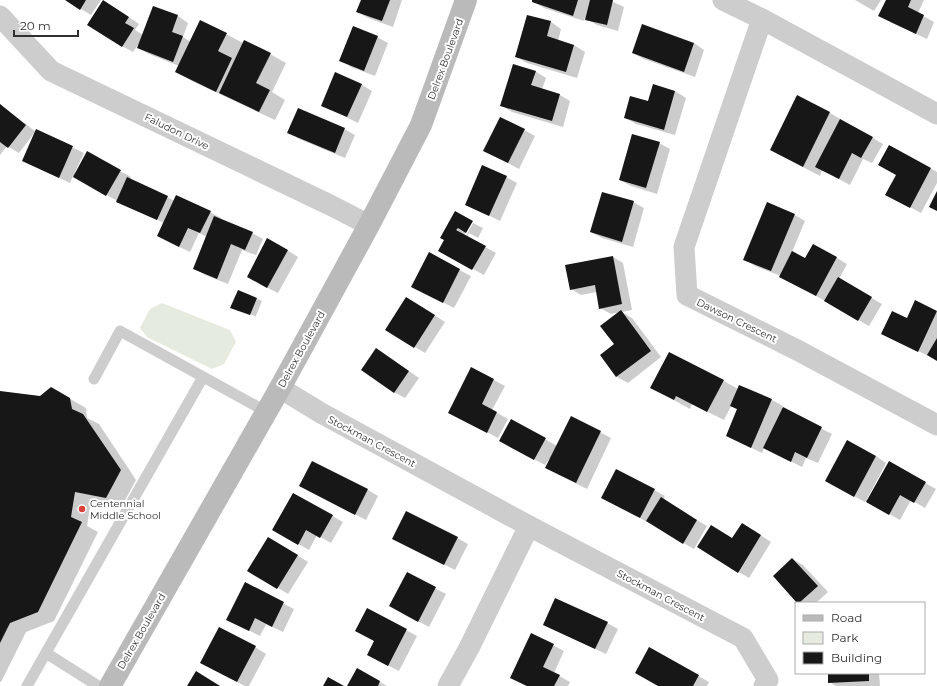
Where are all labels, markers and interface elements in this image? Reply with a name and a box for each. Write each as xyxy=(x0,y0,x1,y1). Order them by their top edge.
scale bar xyxy=(14,12,78,38)
street label: Delrex Boulevard xyxy=(425,17,466,102)
text: 20 m xyxy=(20,18,51,33)
street label: Faludon Drive xyxy=(142,110,211,153)
street label: Dawson Crescent xyxy=(695,295,779,345)
street label: Delrex Boulevard xyxy=(275,309,328,390)
street label: Stockman Crescent xyxy=(325,413,418,470)
place label: Centennial Middle School xyxy=(90,497,161,522)
marker: Centennial Middle School xyxy=(77,504,87,514)
street label: Stockman Crescent xyxy=(614,567,707,624)
street label: Delrex Boulevard xyxy=(114,591,168,672)
legend xyxy=(795,602,925,674)
text: Road xyxy=(831,610,862,625)
text: Park xyxy=(831,630,859,645)
text: Building xyxy=(831,650,882,665)

